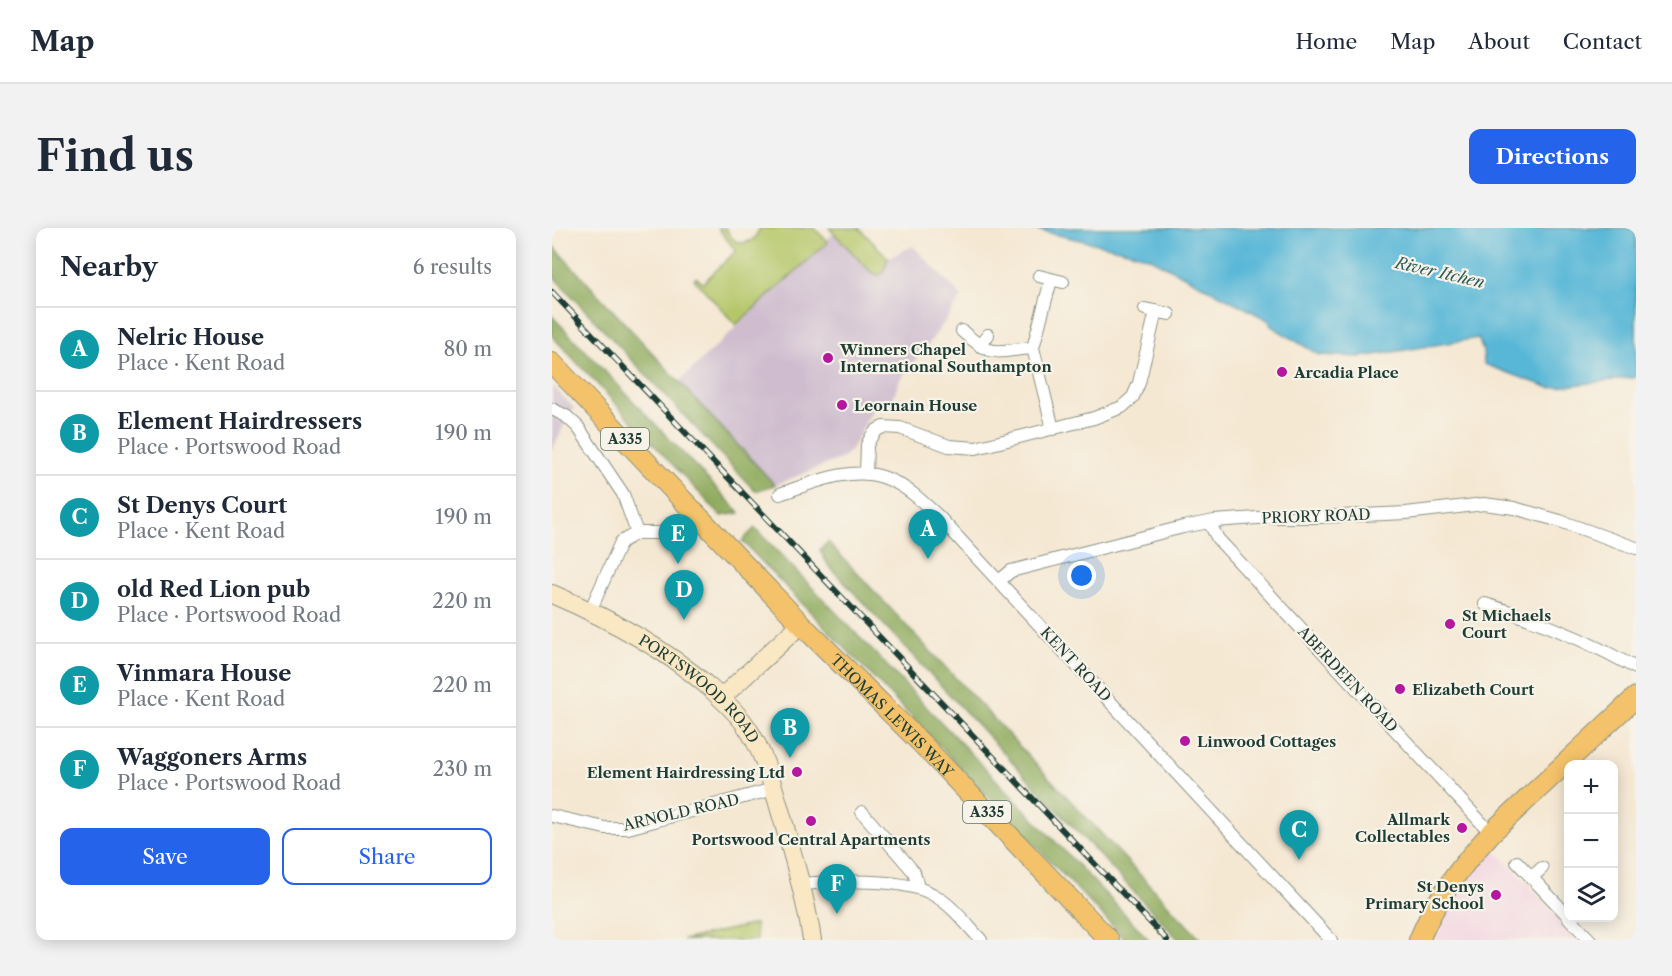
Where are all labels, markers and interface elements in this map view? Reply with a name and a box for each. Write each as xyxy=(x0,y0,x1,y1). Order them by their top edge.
text: Map xyxy=(30,24,94,58)
text: Home xyxy=(1296,29,1357,54)
text: Map xyxy=(1390,29,1435,54)
text: About xyxy=(1468,29,1530,54)
text: Contact xyxy=(1563,29,1642,54)
button: Directions xyxy=(1469,129,1636,184)
text: Find us xyxy=(36,130,194,182)
text: Nearby xyxy=(60,251,158,283)
water label: River Itchen xyxy=(1392,252,1486,292)
text: 6 results xyxy=(413,255,492,279)
text: Nelric House xyxy=(117,324,264,351)
text: A xyxy=(72,337,87,361)
text: 80 m xyxy=(444,337,492,361)
place label: Winners Chapel International Southampton xyxy=(839,340,1052,376)
text: Place · Kent Road xyxy=(117,351,285,375)
marker: Winners Chapel International Southampton xyxy=(821,351,835,365)
place label: Arcadia Place xyxy=(1293,363,1399,382)
marker: Arcadia Place xyxy=(1275,365,1289,379)
place label: Leornain House xyxy=(854,396,977,415)
marker: Leornain House xyxy=(835,398,849,412)
text: Element Hairdressers xyxy=(117,408,362,435)
text: B xyxy=(72,421,87,445)
text: 190 m xyxy=(435,421,492,445)
road number: A335 xyxy=(601,428,649,450)
text: Place · Portswood Road xyxy=(117,435,341,459)
text: St Denys Court xyxy=(117,492,287,519)
text: C xyxy=(71,505,88,529)
text: 190 m xyxy=(435,505,492,529)
street label: PRIORY ROAD xyxy=(1261,505,1371,527)
pin: A xyxy=(908,510,947,559)
pin: E xyxy=(658,514,698,564)
text: Place · Kent Road xyxy=(117,519,285,543)
your location xyxy=(1067,561,1096,590)
pin: D xyxy=(664,570,704,620)
text: old Red Lion pub xyxy=(117,576,310,603)
text: D xyxy=(71,589,88,613)
text: 220 m xyxy=(432,589,492,613)
text: Place · Portswood Road xyxy=(117,603,341,627)
place label: St Michaels Court xyxy=(1462,606,1551,642)
marker: St Michaels Court xyxy=(1443,617,1457,631)
street label: ABERDEEN ROAD xyxy=(1293,621,1402,736)
street label: KENT ROAD xyxy=(1037,623,1115,705)
street label: PORTSWOOD ROAD xyxy=(636,630,764,746)
street label: THOMAS LEWIS WAY xyxy=(827,650,958,781)
text: Vinmara House xyxy=(117,660,291,687)
text: E xyxy=(72,673,87,697)
text: 220 m xyxy=(432,673,492,697)
place label: Elizabeth Court xyxy=(1412,680,1534,699)
marker: Elizabeth Court xyxy=(1393,682,1407,696)
text: Place · Kent Road xyxy=(117,687,285,711)
pin: B xyxy=(770,708,810,758)
place label: Linwood Cottages xyxy=(1197,732,1336,751)
marker: Linwood Cottages xyxy=(1178,734,1192,748)
text: Waggoners Arms xyxy=(117,744,307,771)
text: F xyxy=(73,757,86,781)
text: 230 m xyxy=(433,757,492,781)
map controls xyxy=(1564,760,1618,922)
button: + xyxy=(1564,760,1618,814)
place label: Element Hairdressing Ltd xyxy=(587,763,785,782)
marker: Element Hairdressing Ltd xyxy=(790,765,804,779)
text: Place · Portswood Road xyxy=(117,771,341,795)
street label: ARNOLD ROAD xyxy=(620,789,741,835)
road number: A335 xyxy=(963,801,1011,823)
pin: C xyxy=(1280,810,1318,860)
place label: Allmark Collectables xyxy=(1355,810,1451,846)
marker: Portswood Central Apartments xyxy=(804,814,818,828)
button: − xyxy=(1564,814,1618,868)
marker: Allmark Collectables xyxy=(1455,821,1469,835)
button: Save xyxy=(60,828,270,885)
button: Share xyxy=(282,828,492,885)
place label: Portswood Central Apartments xyxy=(691,830,931,849)
pin: F xyxy=(818,864,856,914)
button: layers xyxy=(1564,868,1618,922)
place label: St Denys Primary School xyxy=(1365,877,1484,913)
marker: St Denys Primary School xyxy=(1489,888,1503,902)

